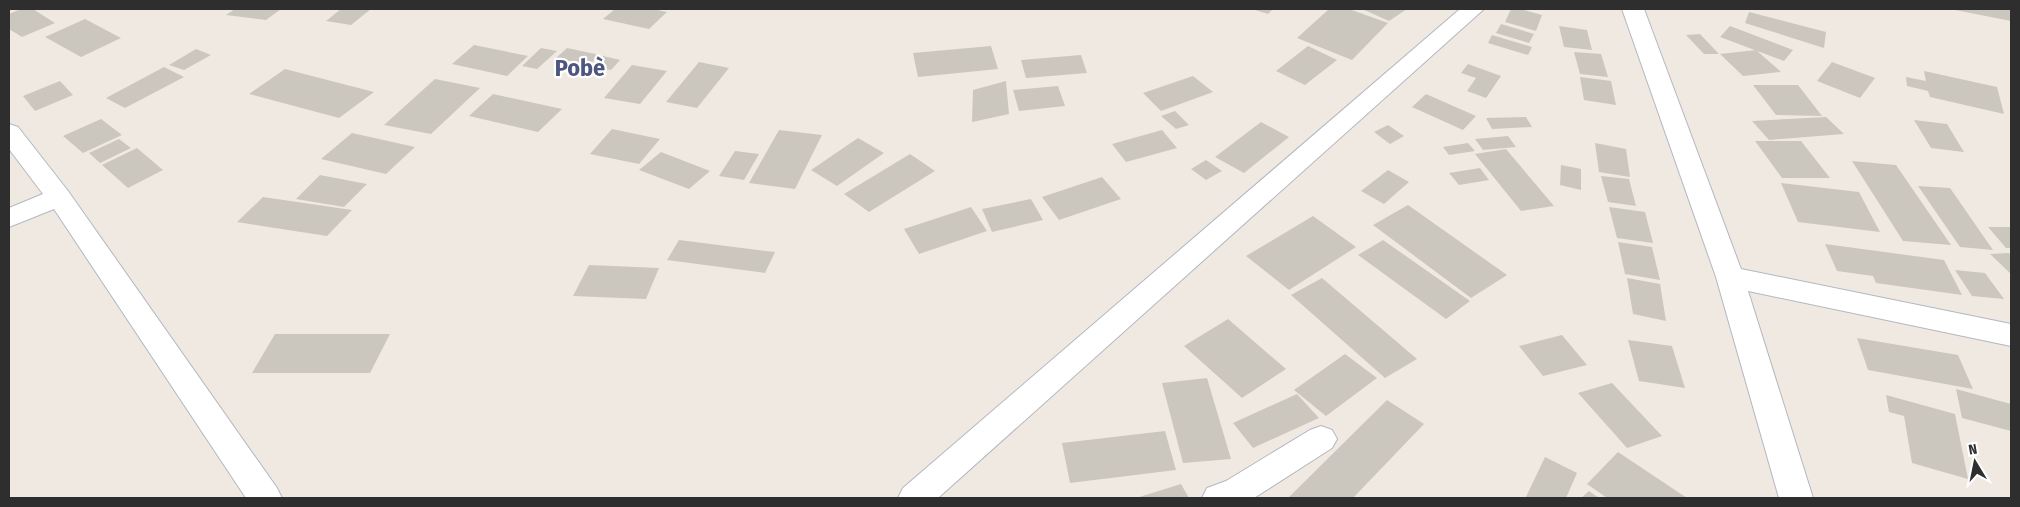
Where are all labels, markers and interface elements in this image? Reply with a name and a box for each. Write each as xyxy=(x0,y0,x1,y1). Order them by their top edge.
district label: Pobè xyxy=(555,54,605,82)
north arrow xyxy=(1950,437,2000,487)
text: N xyxy=(1967,441,1978,459)

